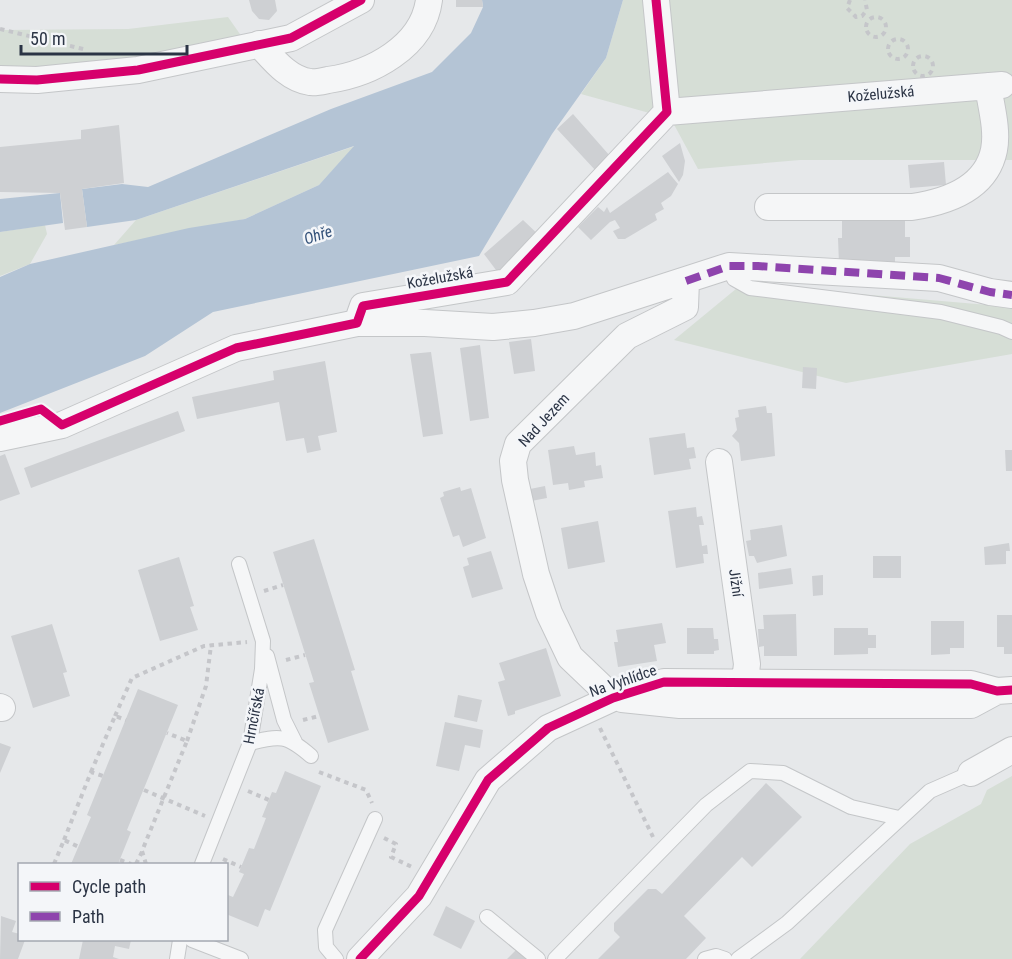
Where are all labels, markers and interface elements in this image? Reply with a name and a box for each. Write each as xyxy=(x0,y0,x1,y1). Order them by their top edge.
scale bar xyxy=(21,18,188,56)
text: 50 m xyxy=(30,28,65,49)
street label: Koželužská xyxy=(847,82,915,106)
water label: Ohře xyxy=(301,221,335,249)
street label: Koželužská xyxy=(405,263,475,293)
street label: Nad Jezem xyxy=(515,390,573,450)
street label: Jižní xyxy=(725,568,747,600)
street label: Na Vyhlídce xyxy=(587,661,659,701)
street label: Hrnčířská xyxy=(240,686,268,746)
legend xyxy=(18,863,228,941)
text: Cycle path xyxy=(72,876,146,897)
text: Path xyxy=(72,906,105,927)

